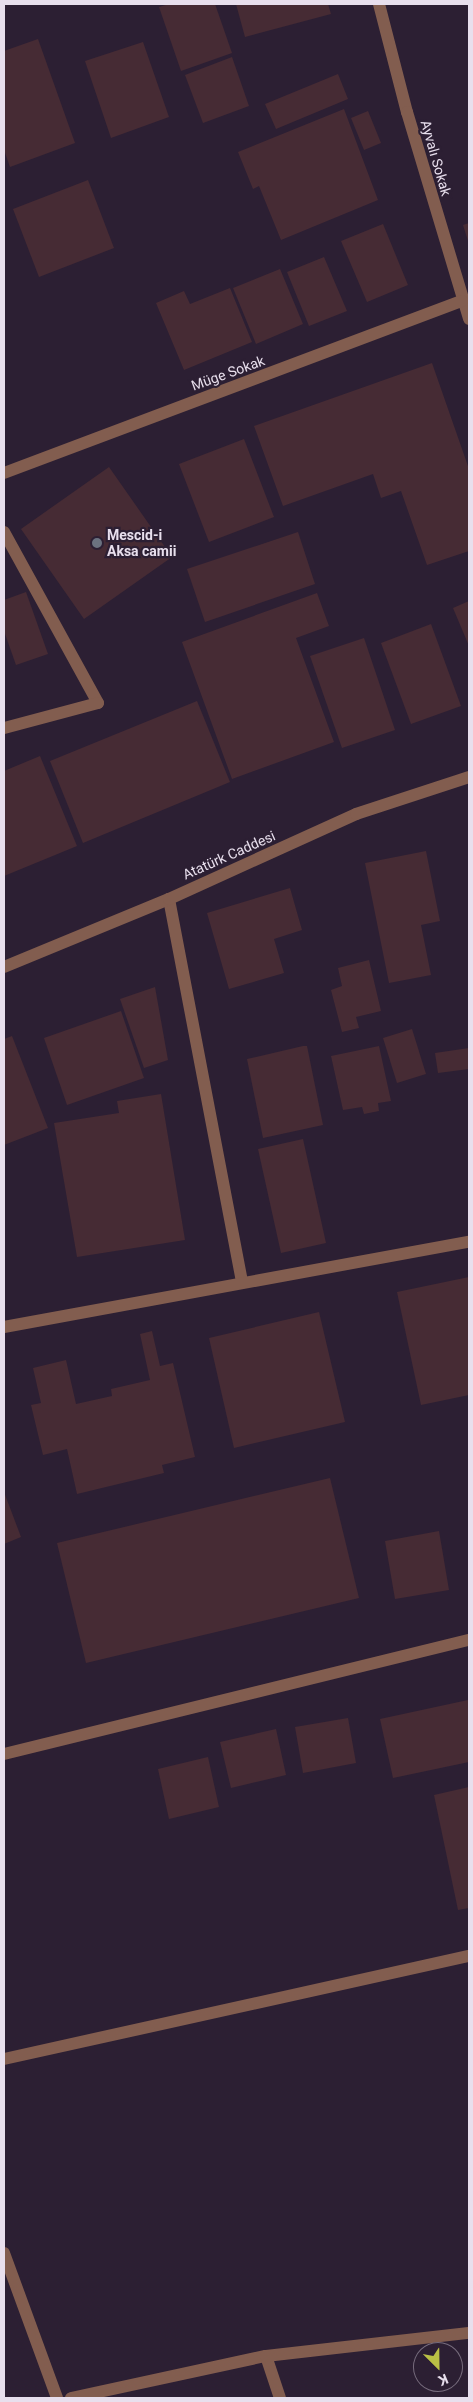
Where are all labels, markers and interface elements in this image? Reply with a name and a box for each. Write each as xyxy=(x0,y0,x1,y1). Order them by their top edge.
street label: Ayvalı Sokak xyxy=(417,118,455,198)
street label: Müge Sokak xyxy=(189,352,267,394)
place label: Mescid-i Aksa camii xyxy=(107,527,176,560)
marker: Mescid-i Aksa camii xyxy=(91,537,103,549)
street label: Atatürk Caddesi xyxy=(180,827,278,883)
north arrow xyxy=(413,2342,463,2392)
text: K xyxy=(436,2371,451,2389)

